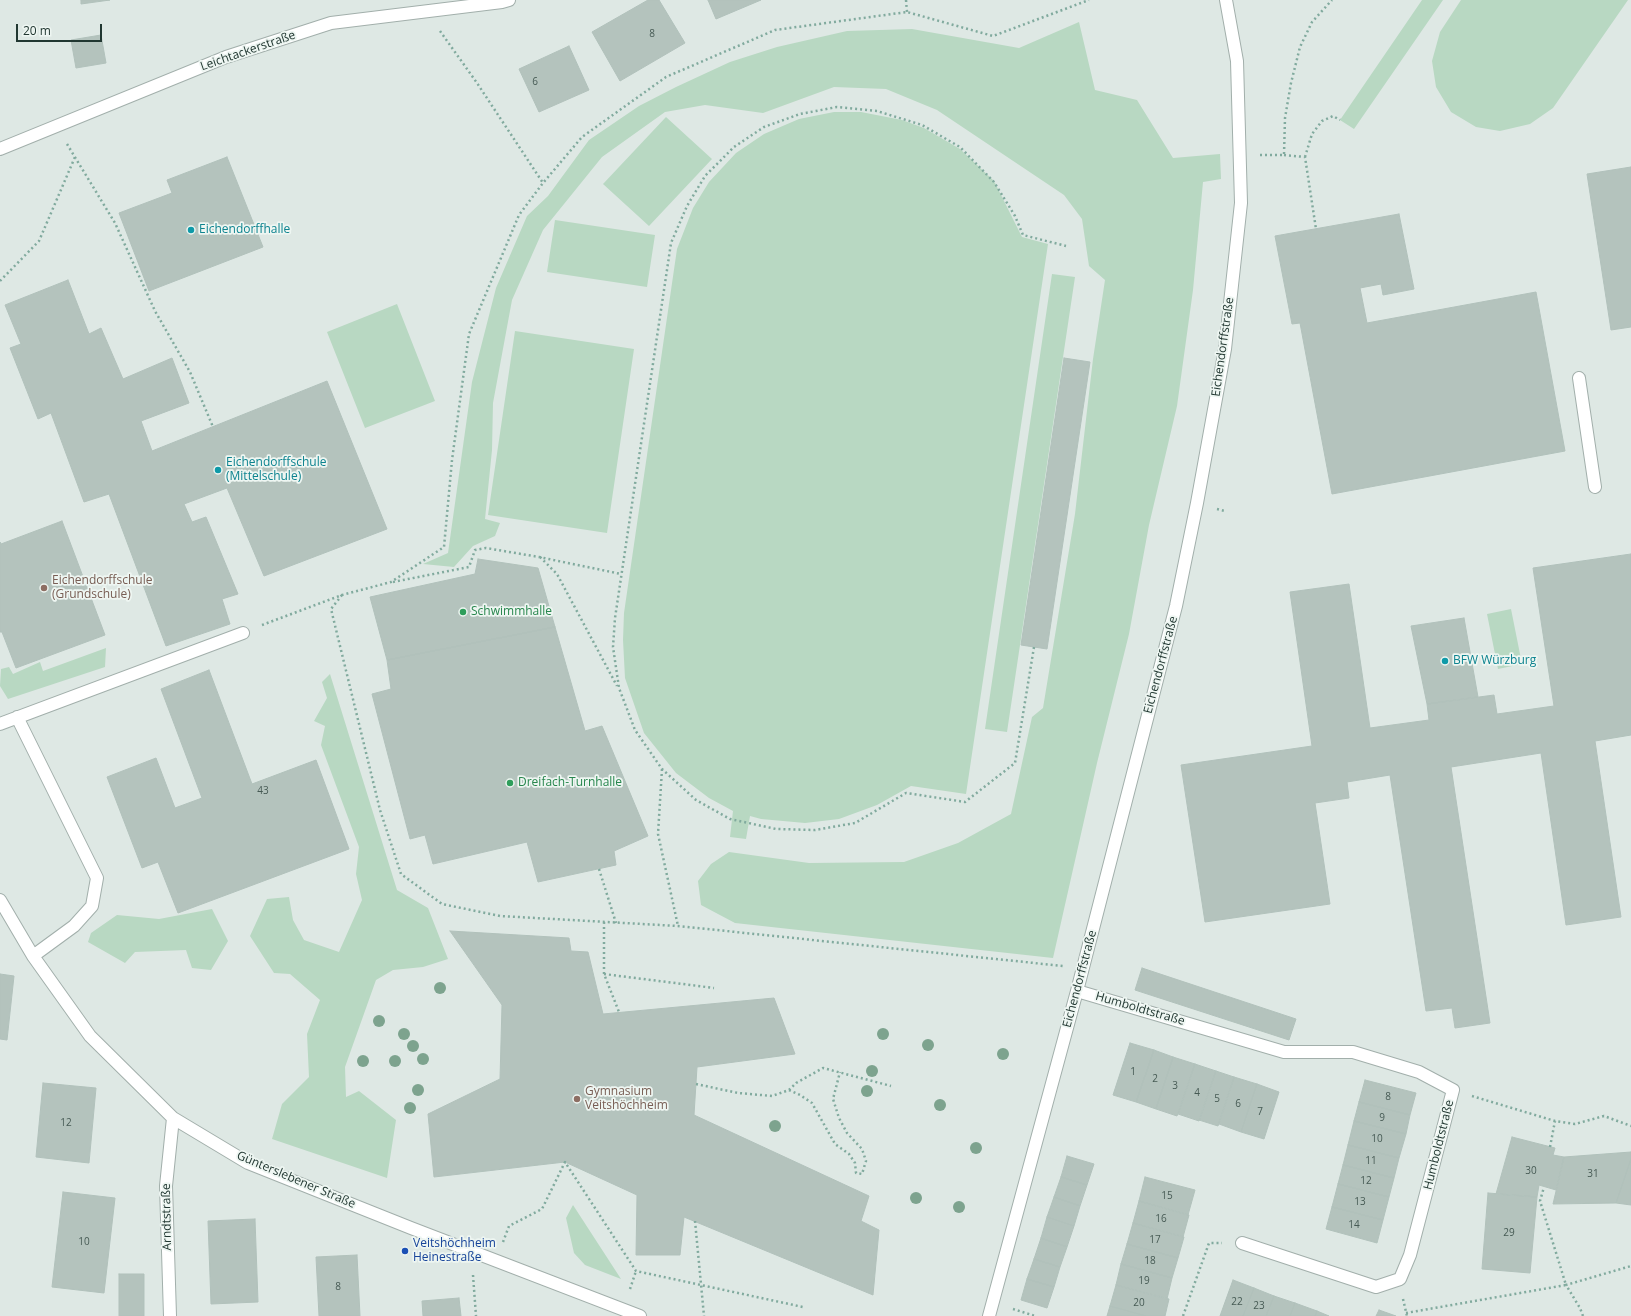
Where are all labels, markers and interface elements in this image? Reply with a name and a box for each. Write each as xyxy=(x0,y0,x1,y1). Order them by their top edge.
scale bar xyxy=(18,16,104,42)
text: 20 m xyxy=(23,22,51,39)
street label: Leichtackerstraße xyxy=(199,28,297,74)
house number: 8 xyxy=(649,28,655,40)
house number: 6 xyxy=(532,76,538,88)
place label: Eichendorffhalle xyxy=(199,223,290,237)
marker: Eichendorffhalle xyxy=(186,225,196,235)
street label: Eichendorffstraße xyxy=(1209,296,1237,398)
place label: Eichendorffschule (Mittelschule) xyxy=(226,456,326,484)
marker: Eichendorffschule (Mittelschule) xyxy=(213,465,223,475)
place label: Eichendorffschule (Grundschule) xyxy=(52,574,152,602)
marker: Eichendorffschule (Grundschule) xyxy=(39,583,49,593)
place label: Schwimmhalle xyxy=(471,605,552,619)
marker: Schwimmhalle xyxy=(458,607,468,617)
street label: Eichendorffstraße xyxy=(1141,615,1181,715)
place label: BFW Würzburg xyxy=(1453,654,1536,668)
marker: BFW Würzburg xyxy=(1440,656,1450,666)
place label: Dreifach-Turnhalle xyxy=(518,776,622,790)
marker: Dreifach-Turnhalle xyxy=(505,778,515,788)
house number: 43 xyxy=(257,785,269,797)
street label: Eichendorffstraße xyxy=(1060,929,1100,1029)
street label: Humboldtstraße xyxy=(1094,989,1186,1029)
house number: 1 xyxy=(1130,1066,1136,1078)
house number: 2 xyxy=(1152,1073,1158,1085)
house number: 3 xyxy=(1172,1080,1178,1092)
place label: Gymnasium Veitshöchheim xyxy=(585,1085,668,1113)
house number: 4 xyxy=(1194,1087,1200,1099)
house number: 8 xyxy=(1385,1091,1391,1103)
house number: 5 xyxy=(1214,1093,1220,1105)
marker: Gymnasium Veitshöchheim xyxy=(572,1094,582,1104)
house number: 6 xyxy=(1235,1098,1241,1110)
street label: Humboldtstraße xyxy=(1421,1098,1457,1192)
house number: 7 xyxy=(1257,1106,1263,1118)
house number: 9 xyxy=(1379,1112,1385,1124)
house number: 12 xyxy=(60,1117,72,1129)
house number: 10 xyxy=(1371,1133,1383,1145)
street label: Günterslebener Straße xyxy=(234,1148,358,1212)
house number: 11 xyxy=(1365,1155,1377,1167)
house number: 30 xyxy=(1525,1165,1537,1177)
house number: 31 xyxy=(1587,1168,1599,1180)
house number: 12 xyxy=(1360,1175,1372,1187)
street label: Arndtstraße xyxy=(159,1183,175,1251)
house number: 15 xyxy=(1161,1190,1173,1202)
house number: 13 xyxy=(1354,1196,1366,1208)
house number: 16 xyxy=(1155,1213,1167,1225)
house number: 14 xyxy=(1348,1219,1360,1231)
house number: 29 xyxy=(1503,1227,1515,1239)
house number: 17 xyxy=(1149,1234,1161,1246)
house number: 10 xyxy=(78,1236,90,1248)
place label: Veitshöchheim Heinestraße xyxy=(413,1237,496,1265)
marker: Veitshöchheim Heinestraße xyxy=(400,1246,410,1256)
house number: 18 xyxy=(1144,1255,1156,1267)
house number: 19 xyxy=(1138,1275,1150,1287)
house number: 8 xyxy=(335,1281,341,1293)
house number: 22 xyxy=(1231,1296,1243,1308)
house number: 20 xyxy=(1133,1297,1145,1309)
house number: 23 xyxy=(1253,1300,1265,1312)

